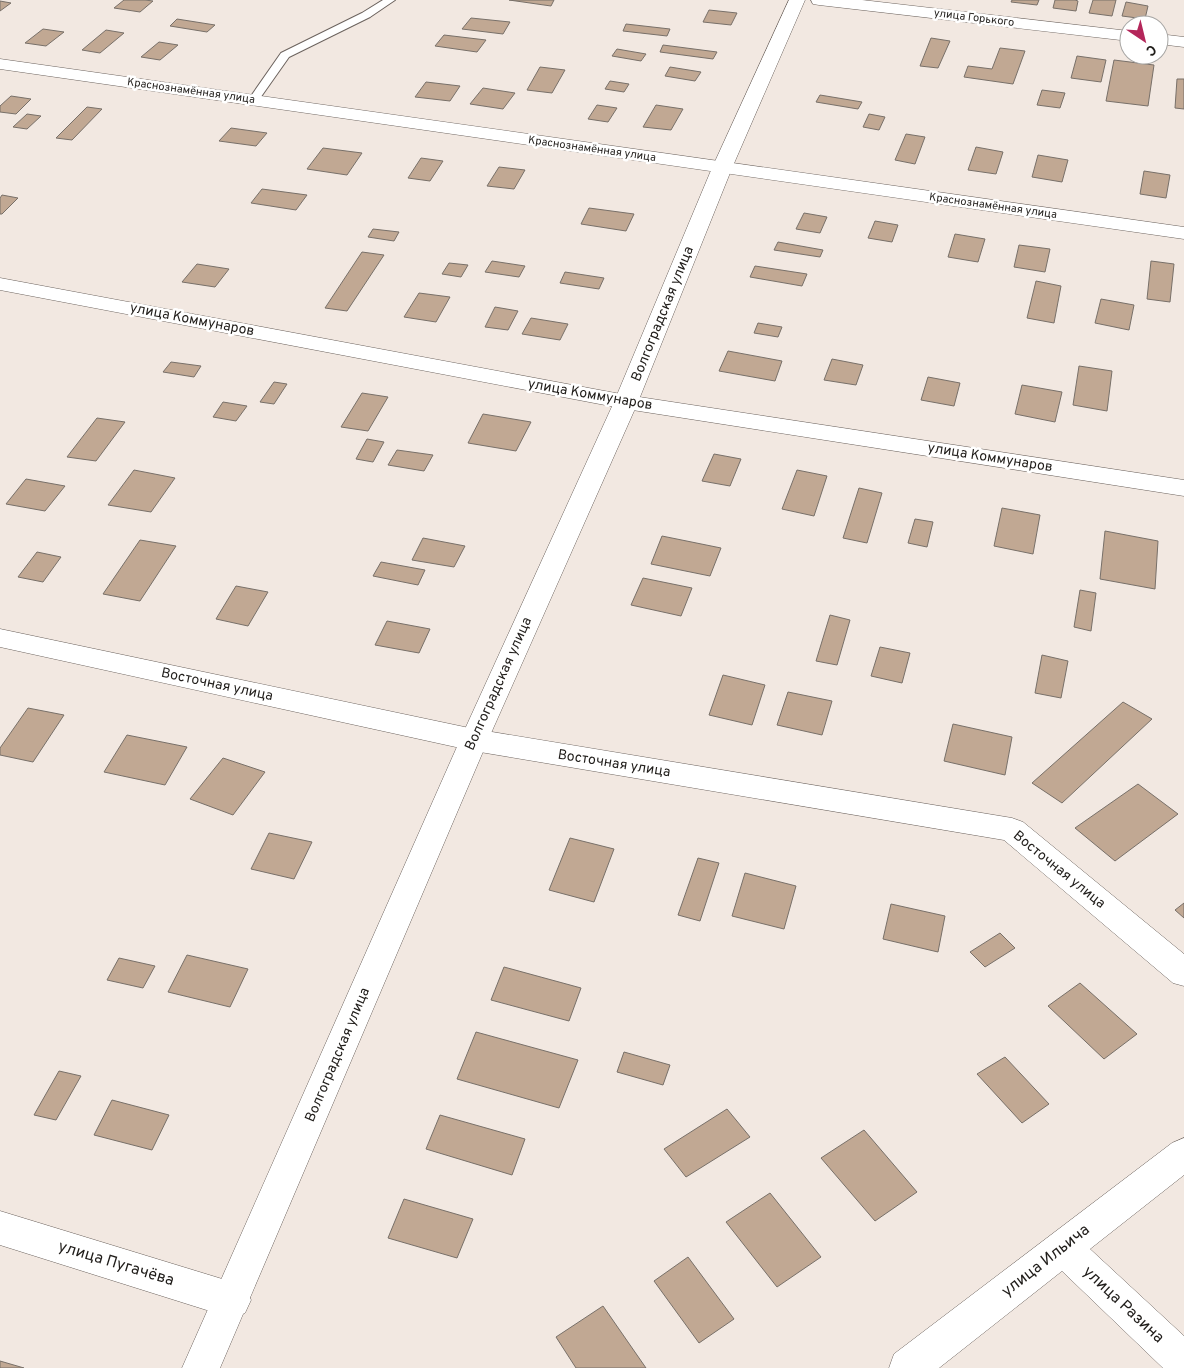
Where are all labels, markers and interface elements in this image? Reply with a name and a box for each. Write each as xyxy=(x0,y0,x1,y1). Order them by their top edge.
street label: улица Горького xyxy=(933,6,1015,30)
north arrow xyxy=(1119,15,1169,65)
text: С xyxy=(1142,40,1159,59)
street label: Краснознамённая улица xyxy=(126,75,256,107)
street label: Краснознамённая улица xyxy=(527,133,657,165)
street label: Краснознамённая улица xyxy=(928,190,1058,222)
street label: Волгоградская улица xyxy=(628,244,698,384)
street label: улица Коммунаров xyxy=(128,300,256,340)
street label: улица Коммунаров xyxy=(526,376,654,414)
street label: улица Коммунаров xyxy=(926,440,1054,476)
street label: Волгоградская улица xyxy=(462,615,536,753)
street label: Восточная улица xyxy=(159,665,275,705)
street label: Восточная улица xyxy=(556,747,672,781)
street label: Восточная улица xyxy=(1009,828,1109,912)
street label: Волгоградская улица xyxy=(302,985,374,1125)
street label: улица Ильича xyxy=(998,1220,1094,1302)
street label: улица Пугачёва xyxy=(56,1237,176,1291)
street label: улица Разина xyxy=(1078,1262,1168,1348)

